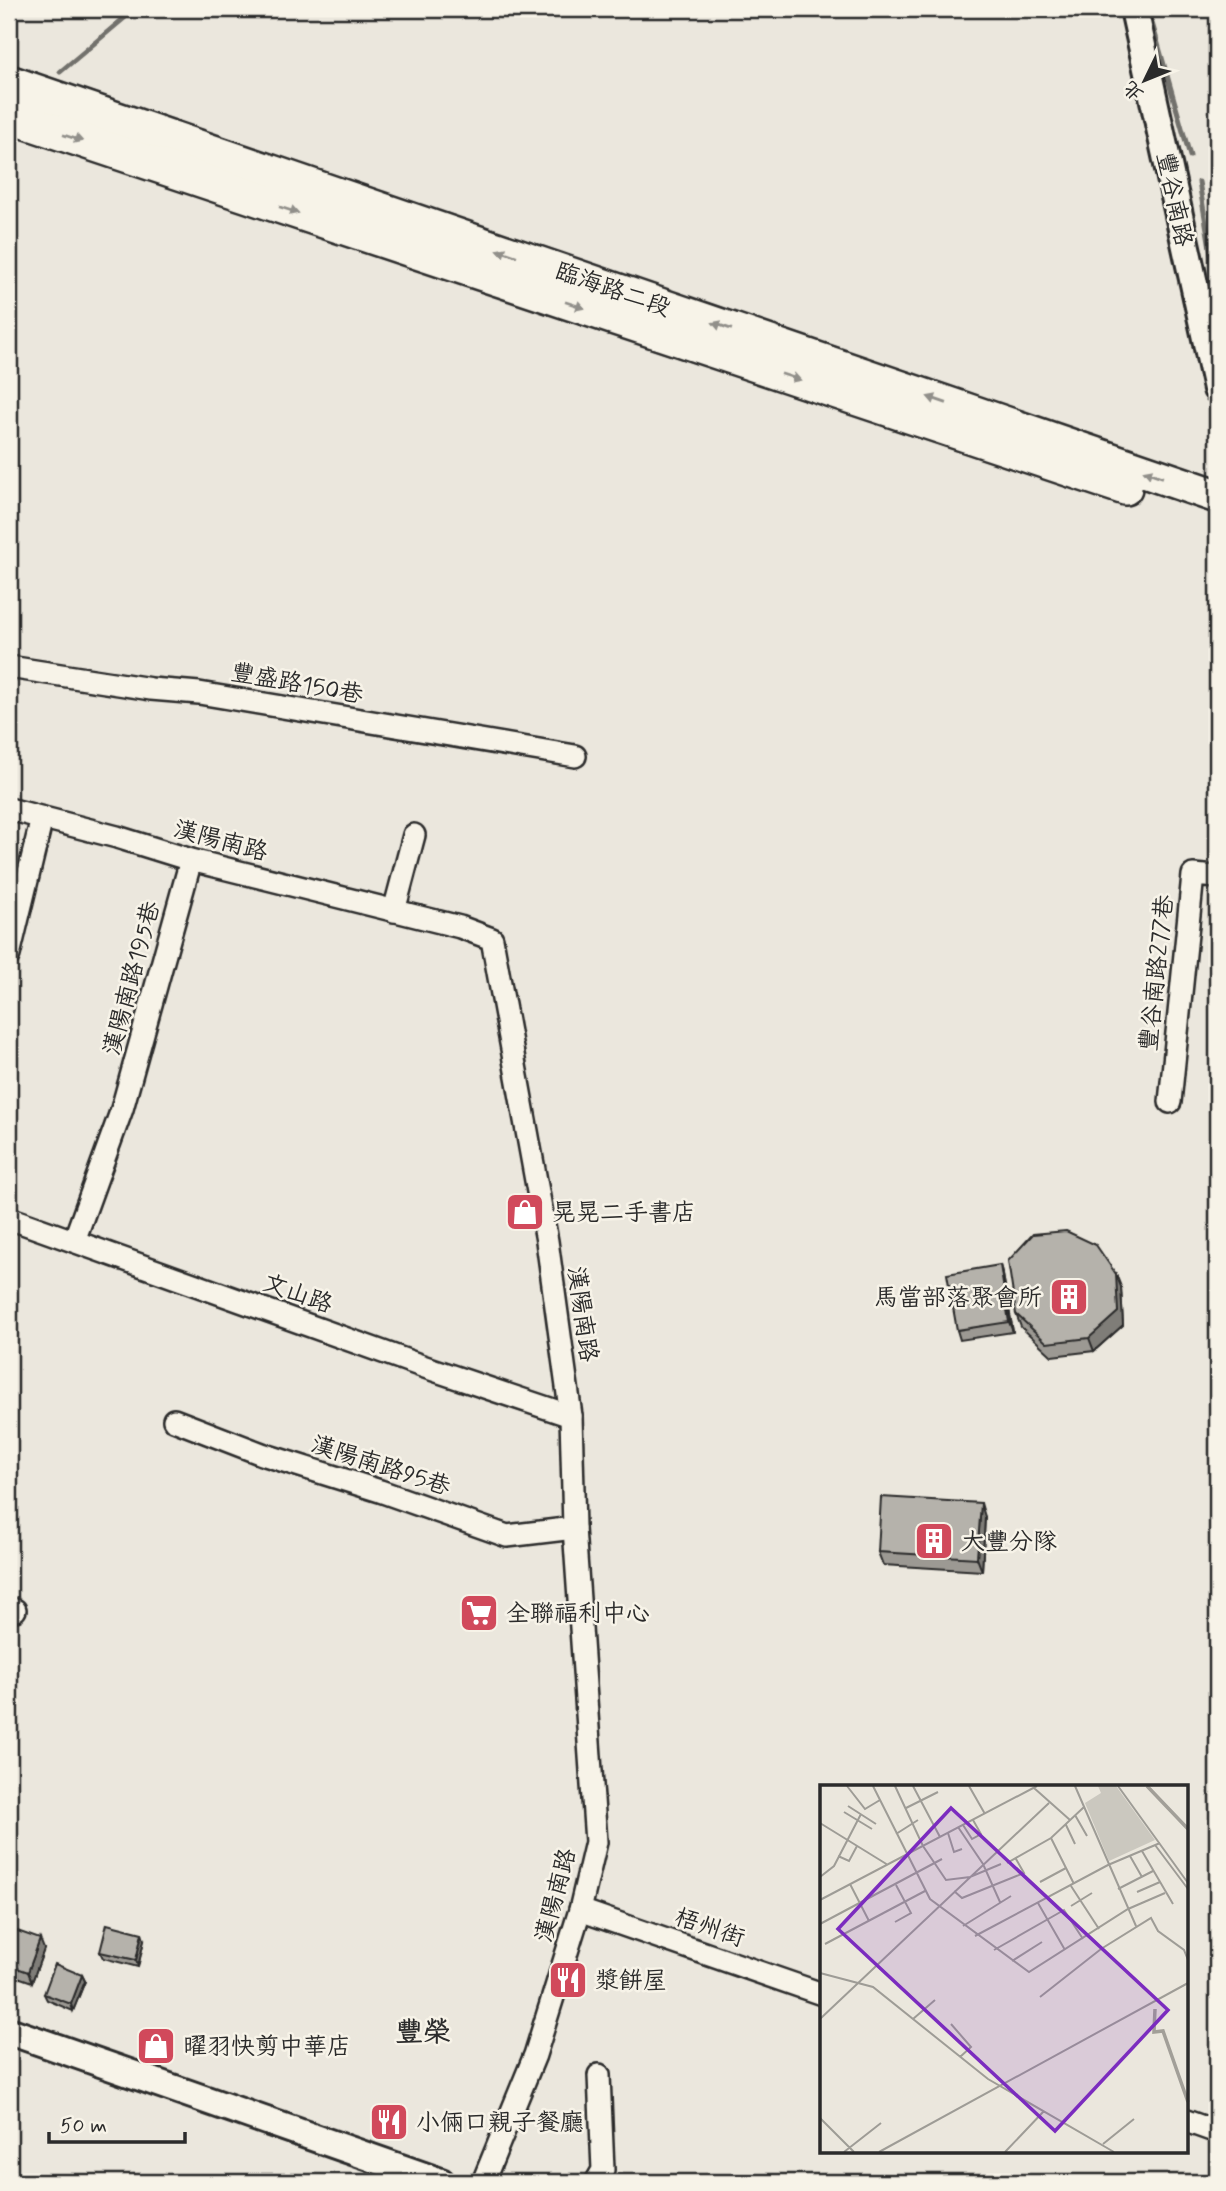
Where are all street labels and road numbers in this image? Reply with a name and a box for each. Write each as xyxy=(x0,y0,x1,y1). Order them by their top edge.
street label: 豐谷南路 xyxy=(1148,149,1199,249)
street label: 臨海路二段 xyxy=(551,256,674,325)
street label: 豐盛路150巷 xyxy=(228,658,365,711)
street label: 漢陽南路 xyxy=(170,814,271,869)
street label: 豐谷南路277巷 xyxy=(1134,893,1181,1053)
street label: 漢陽南路195巷 xyxy=(97,898,168,1059)
street label: 漢陽南路 xyxy=(559,1265,604,1364)
street label: 文山路 xyxy=(258,1268,337,1321)
street label: 漢陽南路95巷 xyxy=(307,1429,454,1504)
street label: 漢陽南路 xyxy=(529,1845,584,1946)
street label: 梧州街 xyxy=(670,1902,749,1955)

